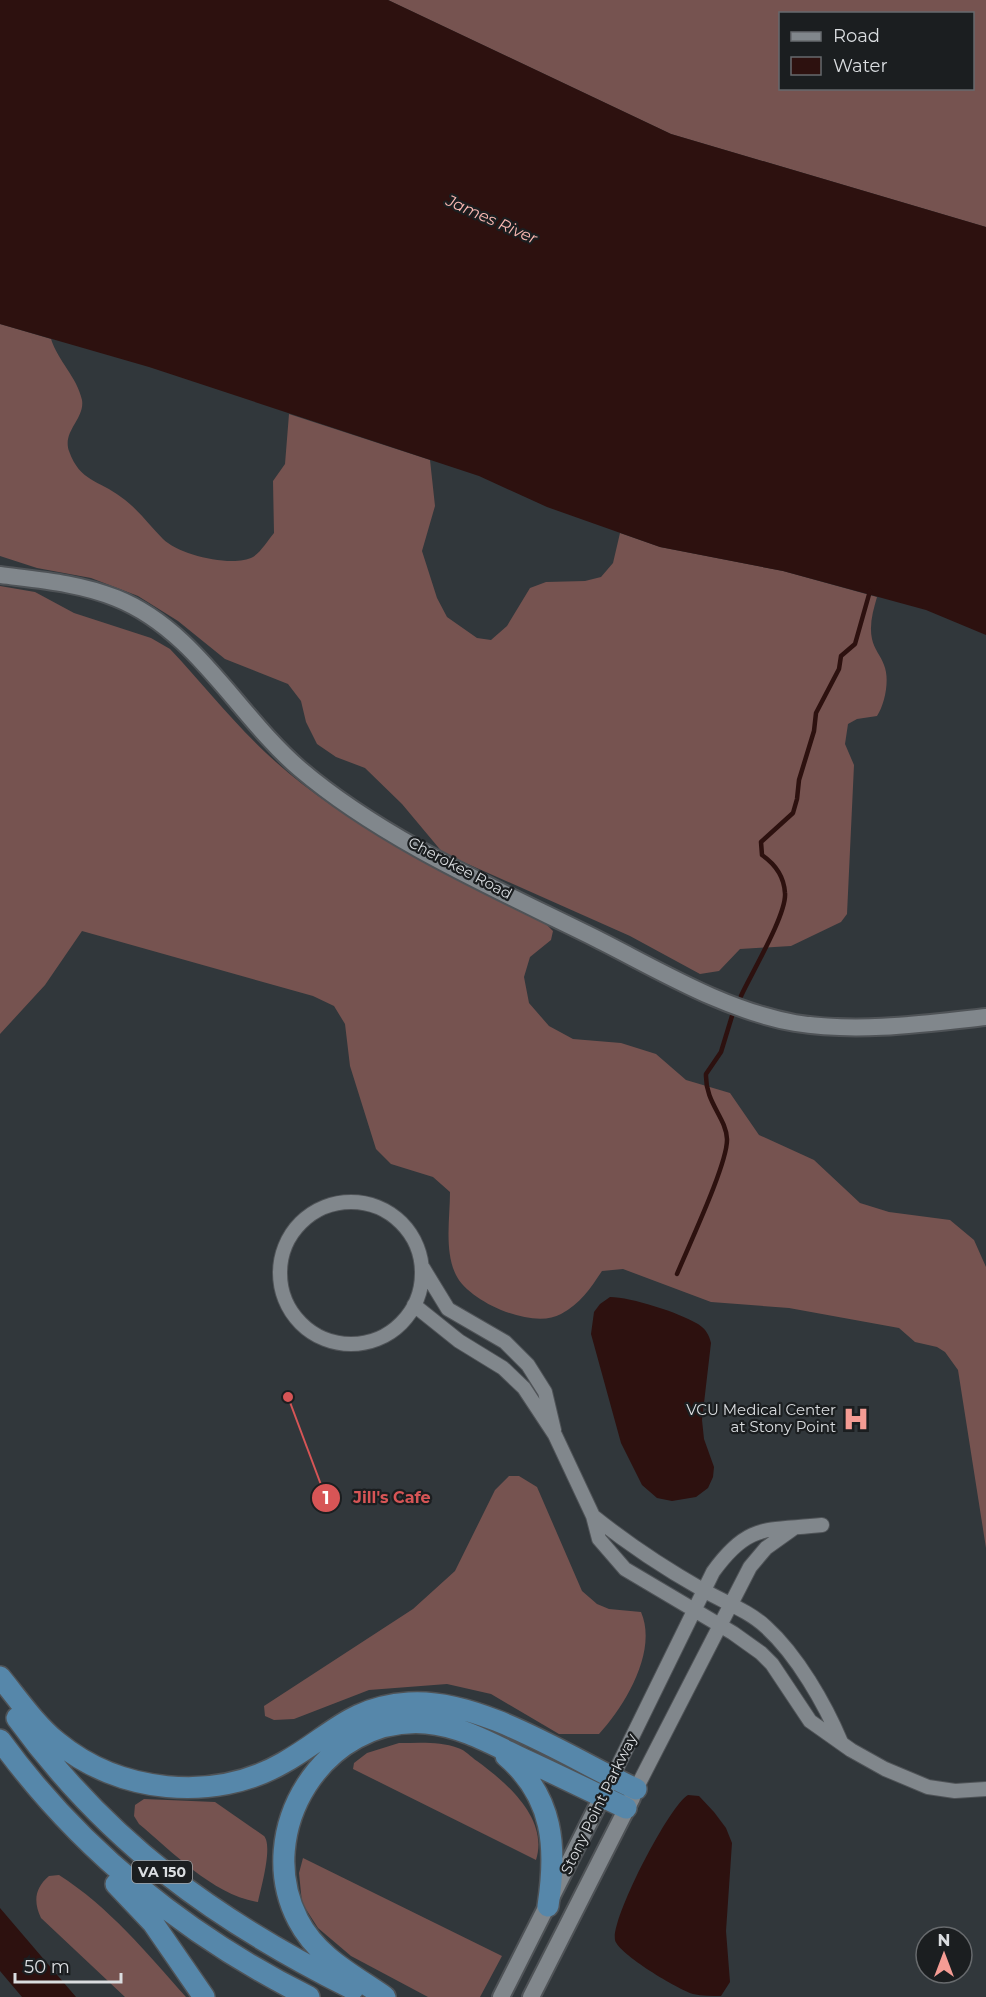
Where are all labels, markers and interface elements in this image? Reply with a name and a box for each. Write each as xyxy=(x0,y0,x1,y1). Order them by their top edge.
legend xyxy=(779,12,974,90)
text: Road xyxy=(833,25,880,47)
text: Water xyxy=(833,55,888,77)
water label: James River xyxy=(442,191,541,248)
street label: Cherokee Road xyxy=(405,832,515,903)
place label: VCU Medical Center at Stony Point xyxy=(686,1400,836,1436)
hospital icon: VCU Medical Center at Stony Point xyxy=(841,1404,871,1434)
callout: Jill's Cafe xyxy=(311,1481,442,1515)
text: 1 xyxy=(322,1487,330,1509)
text: Jill's Cafe xyxy=(352,1488,431,1507)
street label: Stony Point Parkway xyxy=(556,1730,641,1877)
road number: VA 150 xyxy=(132,1861,192,1883)
north arrow xyxy=(914,1925,974,1985)
text: N xyxy=(938,1931,950,1950)
scale bar xyxy=(15,1946,122,1984)
text: 50 m xyxy=(24,1956,70,1978)

